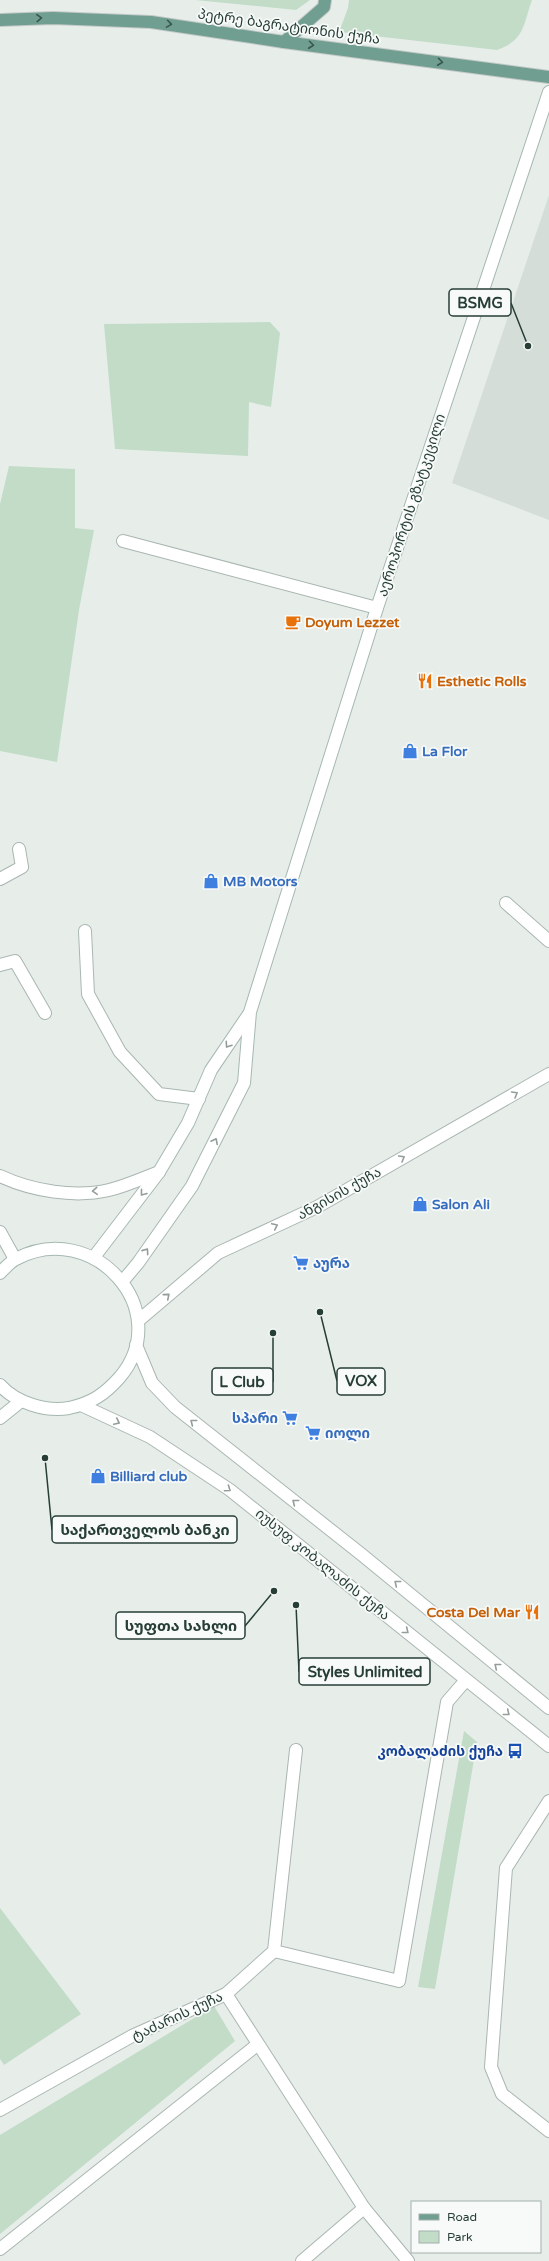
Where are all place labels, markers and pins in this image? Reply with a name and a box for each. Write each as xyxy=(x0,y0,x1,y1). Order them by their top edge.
callout: BSMG xyxy=(449,289,511,316)
cafe icon: Doyum Lezzet xyxy=(284,613,302,631)
place label: Doyum Lezzet xyxy=(305,614,400,631)
restaurant icon: Esthetic Rolls xyxy=(416,672,434,690)
place label: Esthetic Rolls xyxy=(437,673,527,690)
shop icon: La Flor xyxy=(401,742,419,760)
place label: La Flor xyxy=(422,743,468,760)
shop icon: MB Motors xyxy=(202,872,220,890)
place label: MB Motors xyxy=(223,873,298,890)
shop icon: Salon Ali xyxy=(411,1195,429,1213)
place label: Salon Ali xyxy=(432,1196,490,1213)
supermarket icon: აურა xyxy=(292,1254,310,1272)
place label: აურა xyxy=(313,1255,350,1272)
callout: L Club xyxy=(212,1368,273,1395)
callout: VOX xyxy=(337,1368,385,1395)
supermarket icon: სპარი xyxy=(281,1409,299,1427)
place label: სპარი xyxy=(232,1410,278,1427)
supermarket icon: იოლი xyxy=(304,1424,322,1442)
place label: იოლი xyxy=(325,1425,370,1442)
shop icon: Billiard club xyxy=(89,1467,107,1485)
place label: Billiard club xyxy=(110,1468,188,1485)
callout: საქართველოს ბანკი xyxy=(52,1516,237,1543)
restaurant icon: Costa Del Mar xyxy=(523,1603,541,1621)
place label: Costa Del Mar xyxy=(426,1604,521,1621)
callout: სუფთა სახლი xyxy=(116,1612,245,1639)
callout: Styles Unlimited xyxy=(299,1658,430,1685)
bus stop icon: კობალაძის ქუჩა xyxy=(506,1742,524,1760)
place label: კობალაძის ქუჩა xyxy=(378,1743,503,1760)

